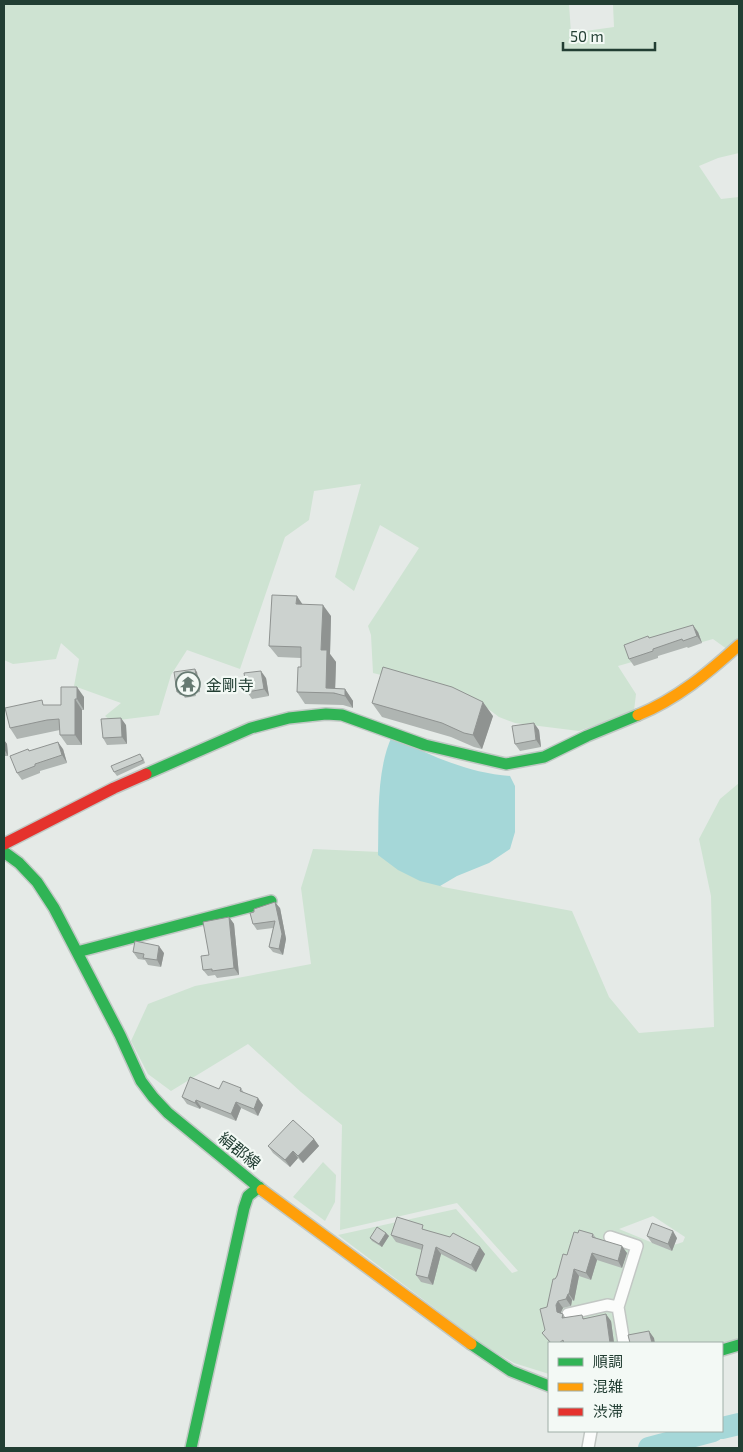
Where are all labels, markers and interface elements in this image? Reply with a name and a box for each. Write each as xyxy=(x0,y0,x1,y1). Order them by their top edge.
scale bar xyxy=(563,20,656,52)
text: 50 m xyxy=(570,27,604,45)
temple icon: 金剛寺 xyxy=(175,671,201,697)
place label: 金剛寺 xyxy=(206,675,254,694)
street label: 絹郡線 xyxy=(215,1128,265,1172)
legend xyxy=(548,1342,723,1432)
text: 順調 xyxy=(593,1352,623,1370)
text: 混雑 xyxy=(593,1377,623,1395)
text: 渋滞 xyxy=(593,1402,623,1420)

